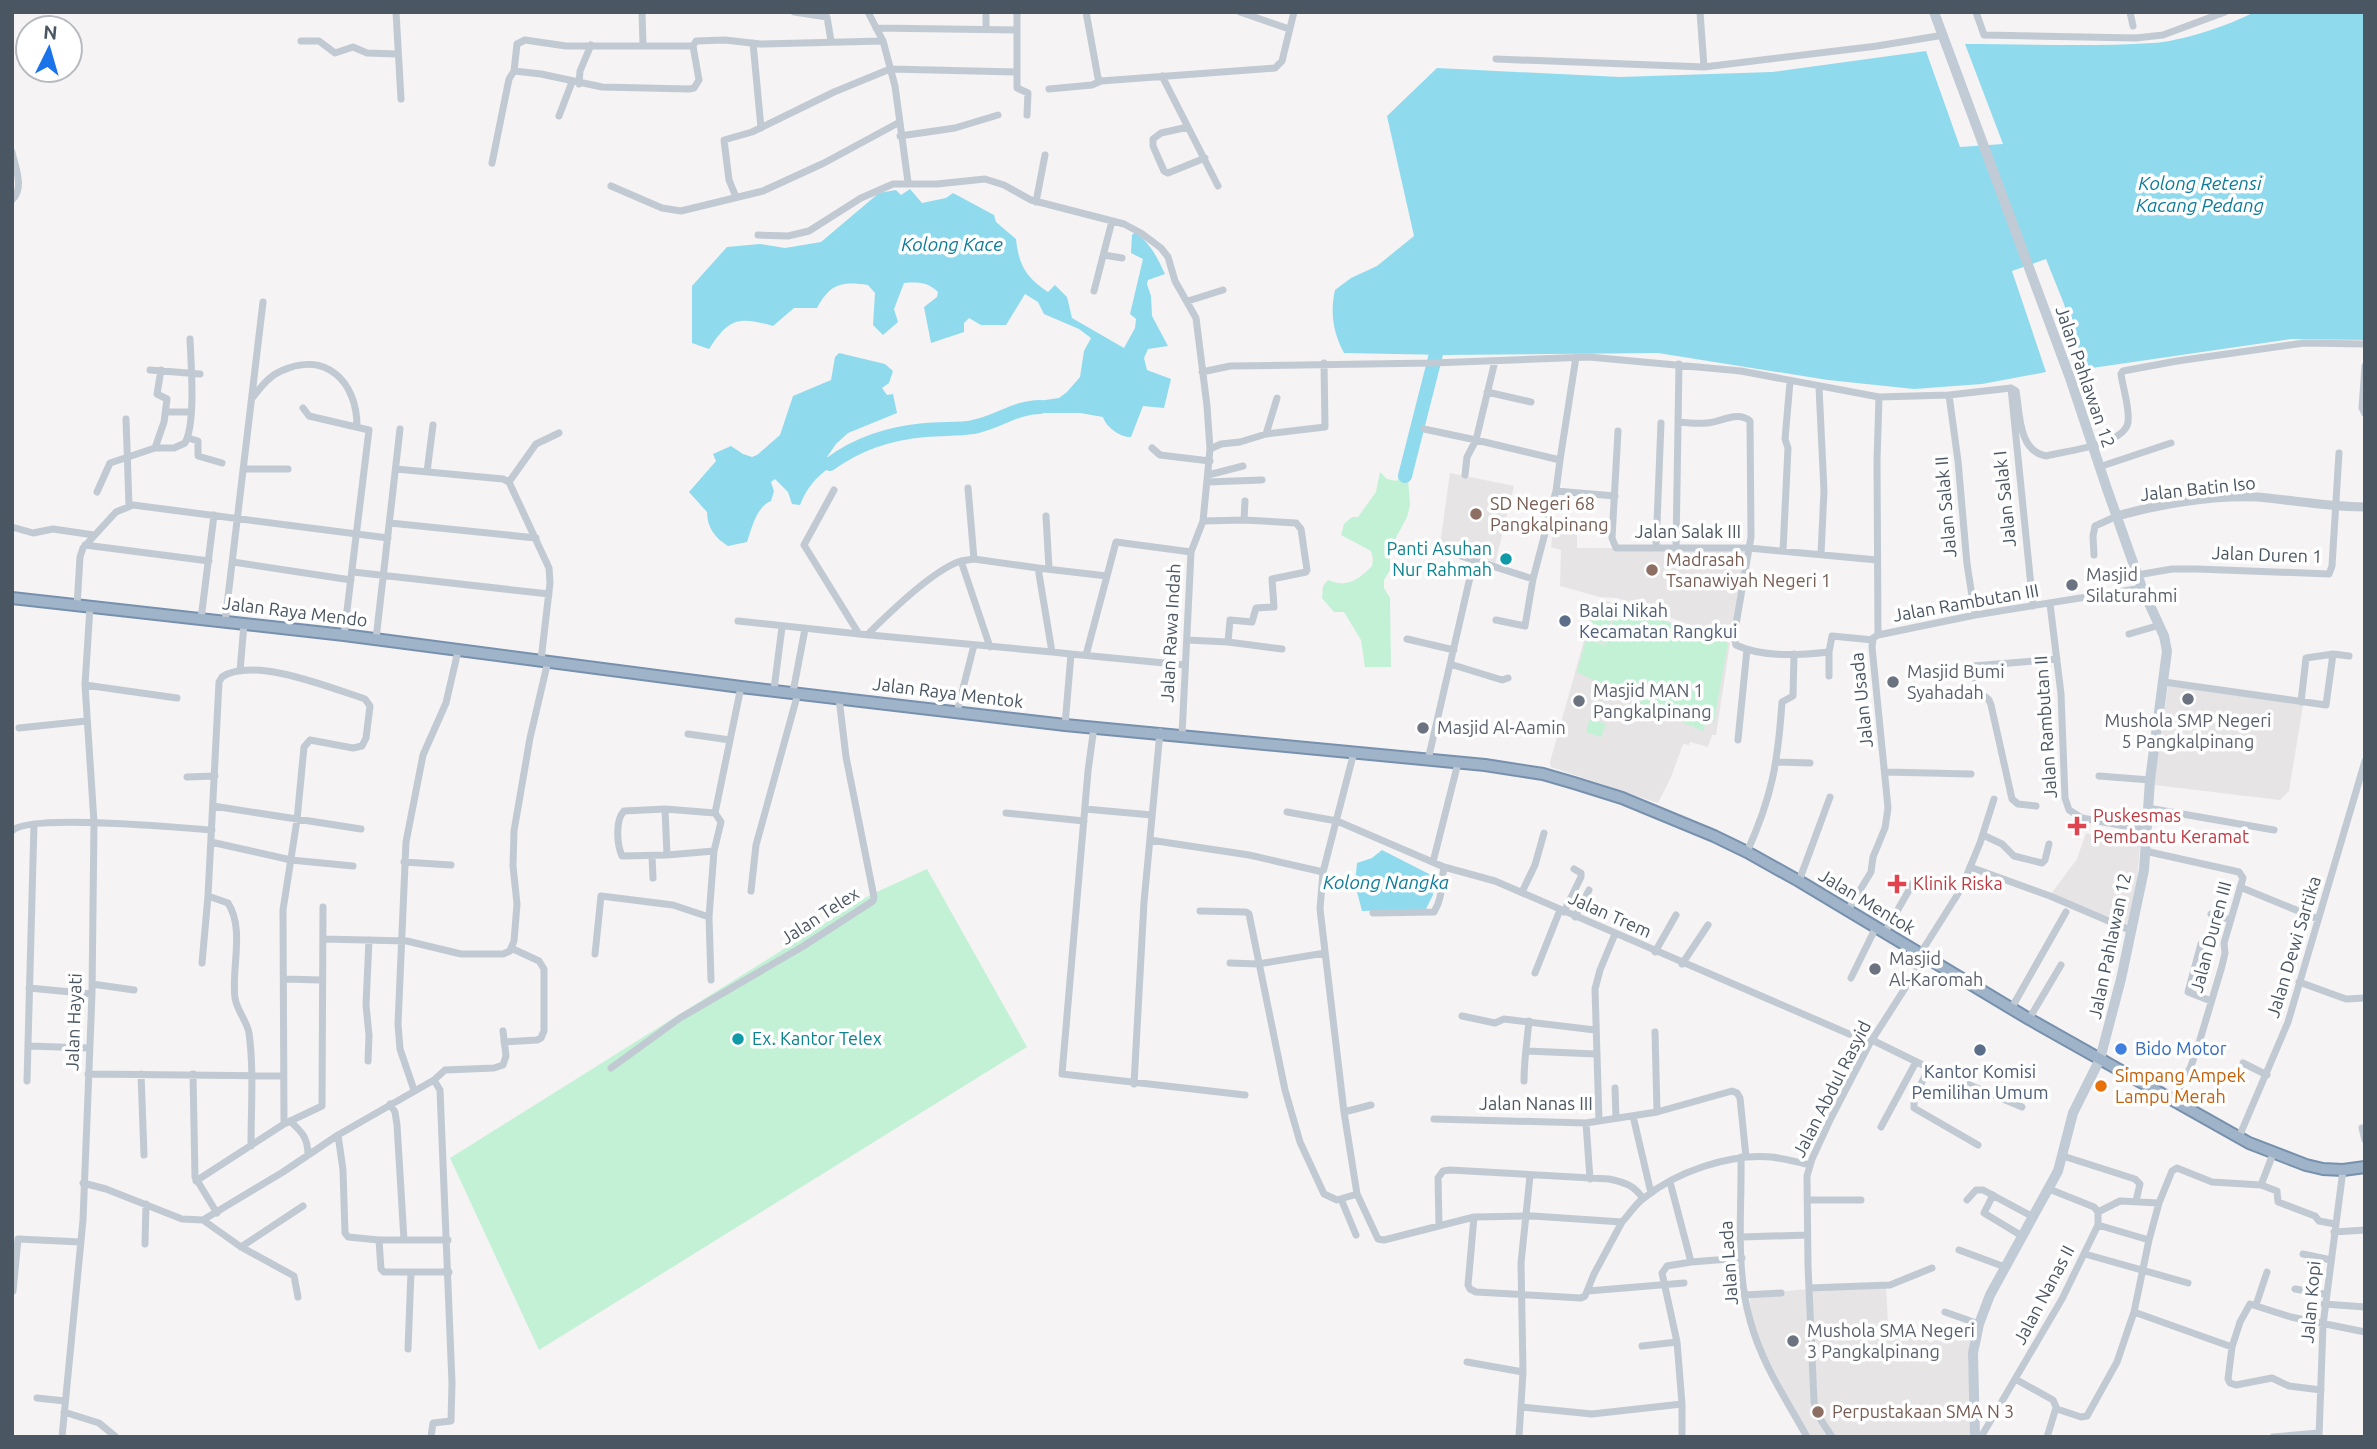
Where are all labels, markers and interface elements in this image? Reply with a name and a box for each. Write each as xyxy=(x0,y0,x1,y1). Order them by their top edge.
north arrow xyxy=(14,14,84,84)
text: N xyxy=(42,20,59,44)
water label: Kolong Retensi Kacang Pedang xyxy=(2136,172,2264,216)
water label: Kolong Kace xyxy=(901,233,1003,255)
street label: Jalan Pahlawan 12 xyxy=(2052,303,2120,450)
street label: Jalan Salak I xyxy=(1989,450,2019,548)
street label: Jalan Salak II xyxy=(1931,456,1959,559)
street label: Jalan Batin Iso xyxy=(2139,472,2257,504)
place label: SD Negeri 68 Pangkalpinang xyxy=(1490,493,1609,534)
marker: SD Negeri 68 Pangkalpinang xyxy=(1468,506,1484,522)
street label: Jalan Salak III xyxy=(1635,521,1741,541)
place label: Panti Asuhan Nur Rahmah xyxy=(1386,538,1492,579)
street label: Jalan Duren 1 xyxy=(2211,542,2323,566)
place label: Madrasah Tsanawiyah Negeri 1 xyxy=(1666,549,1831,590)
marker: Panti Asuhan Nur Rahmah xyxy=(1498,551,1514,567)
marker: Madrasah Tsanawiyah Negeri 1 xyxy=(1644,562,1660,578)
street label: Jalan Rawa Indah xyxy=(1156,563,1184,703)
place label: Masjid Silaturahmi xyxy=(2086,564,2177,605)
marker: Masjid Silaturahmi xyxy=(2064,577,2080,593)
street label: Jalan Rambutan III xyxy=(1891,579,2040,625)
street label: Jalan Raya Mendo xyxy=(222,592,369,630)
place label: Balai Nikah Kecamatan Rangkui xyxy=(1579,600,1738,641)
marker: Balai Nikah Kecamatan Rangkui xyxy=(1557,613,1573,629)
street label: Jalan Usada xyxy=(1846,651,1876,749)
street label: Jalan Rambutan II xyxy=(2030,655,2060,799)
place label: Masjid Bumi Syahadah xyxy=(1907,661,2005,702)
street label: Jalan Raya Mentok xyxy=(872,673,1025,711)
marker: Masjid Bumi Syahadah xyxy=(1885,674,1901,690)
place label: Masjid MAN 1 Pangkalpinang xyxy=(1593,680,1712,721)
marker: Mushola SMP Negeri 5 Pangkalpinang xyxy=(2180,691,2196,707)
marker: Masjid MAN 1 Pangkalpinang xyxy=(1571,693,1587,709)
place label: Mushola SMP Negeri 5 Pangkalpinang xyxy=(2105,710,2271,751)
place label: Masjid Al-Aamin xyxy=(1437,717,1566,737)
marker: Masjid Al-Aamin xyxy=(1415,720,1431,736)
place label: Puskesmas Pembantu Keramat xyxy=(2093,805,2249,846)
marker: Puskesmas Pembantu Keramat xyxy=(2067,816,2087,836)
street label: Jalan Mentok xyxy=(1816,864,1919,938)
water label: Kolong Nangka xyxy=(1323,871,1449,893)
street label: Jalan Pahlawan 12 xyxy=(2084,871,2134,1021)
place label: Klinik Riska xyxy=(1913,873,2003,893)
marker: Klinik Riska xyxy=(1887,874,1907,894)
street label: Jalan Dewi Sartika xyxy=(2262,874,2324,1020)
street label: Jalan Duren III xyxy=(2186,879,2235,995)
street label: Jalan Telex xyxy=(777,882,862,948)
street label: Jalan Trem xyxy=(1566,887,1655,941)
place label: Masjid Al-Karomah xyxy=(1889,948,1983,989)
marker: Masjid Al-Karomah xyxy=(1867,961,1883,977)
street label: Jalan Hayati xyxy=(61,973,85,1071)
street label: Jalan Abdul Rasyid xyxy=(1788,1017,1874,1160)
place label: Ex. Kantor Telex xyxy=(752,1028,882,1048)
marker: Ex. Kantor Telex xyxy=(730,1031,746,1047)
place label: Bido Motor xyxy=(2135,1038,2227,1058)
marker: Bido Motor xyxy=(2113,1041,2129,1057)
marker: Kantor Komisi Pemilihan Umum xyxy=(1972,1042,1988,1058)
place label: Kantor Komisi Pemilihan Umum xyxy=(1912,1061,2048,1102)
place label: Simpang Ampek Lampu Merah xyxy=(2115,1065,2246,1106)
marker: Simpang Ampek Lampu Merah xyxy=(2093,1078,2109,1094)
street label: Jalan Nanas III xyxy=(1479,1093,1593,1113)
street label: Jalan Lada xyxy=(1715,1220,1741,1306)
street label: Jalan Nanas II xyxy=(2009,1242,2078,1347)
street label: Jalan Kopi xyxy=(2296,1260,2324,1344)
place label: Mushola SMA Negeri 3 Pangkalpinang xyxy=(1807,1320,1975,1361)
marker: Mushola SMA Negeri 3 Pangkalpinang xyxy=(1785,1333,1801,1349)
place label: Perpustakaan SMA N 3 xyxy=(1832,1401,2014,1421)
marker: Perpustakaan SMA N 3 xyxy=(1810,1404,1826,1420)

